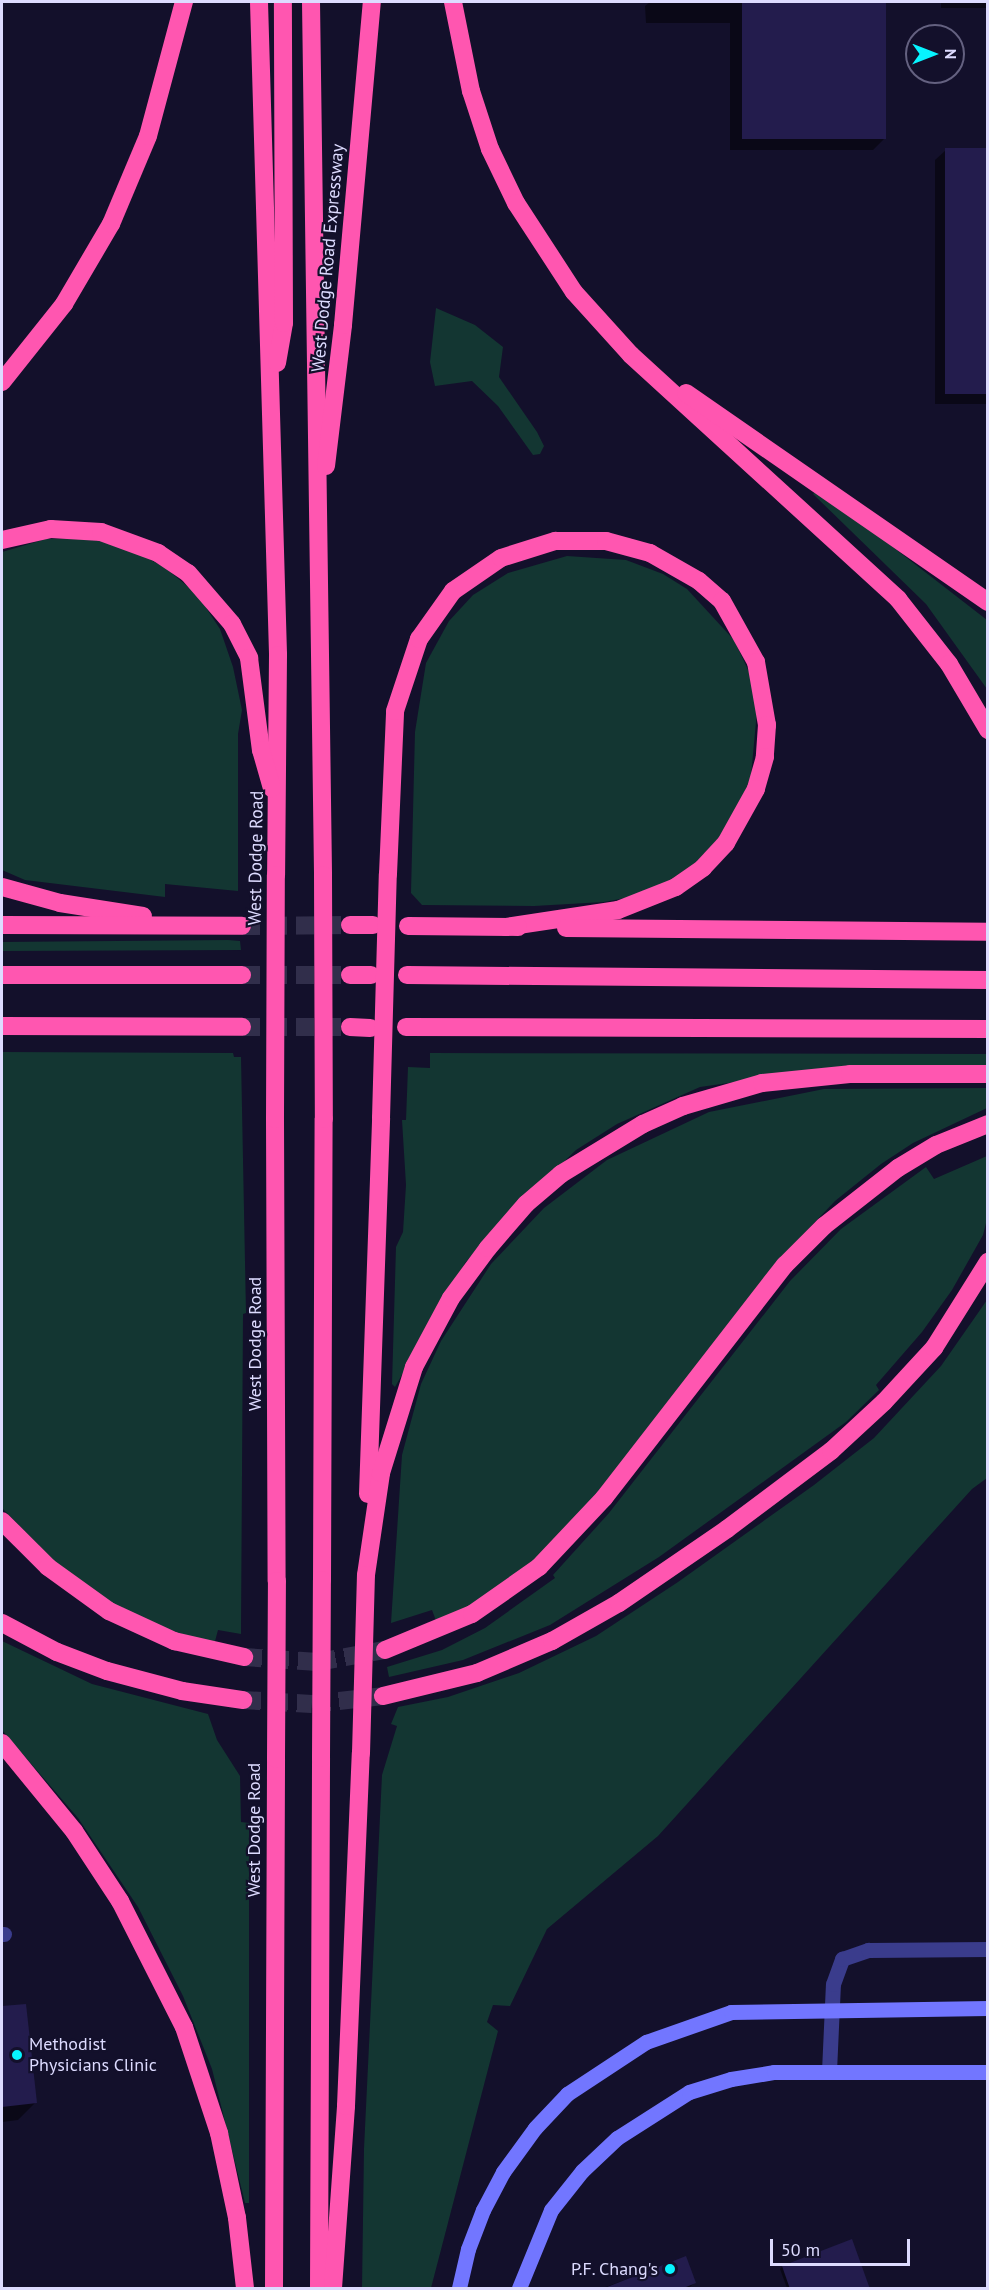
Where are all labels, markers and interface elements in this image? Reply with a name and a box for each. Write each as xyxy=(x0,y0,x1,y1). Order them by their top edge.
north arrow xyxy=(905,24,965,84)
text: N xyxy=(941,49,961,59)
street label: West Dodge Road Expressway xyxy=(307,143,349,373)
street label: West Dodge Road xyxy=(244,791,268,925)
street label: West Dodge Road xyxy=(244,1277,266,1411)
street label: West Dodge Road xyxy=(243,1763,265,1897)
place label: Methodist Physicians Clinic xyxy=(29,2034,157,2076)
marker: Methodist Physicians Clinic xyxy=(10,2048,24,2062)
scale bar xyxy=(773,2227,912,2265)
text: 50 m xyxy=(781,2238,820,2261)
place label: P.F. Chang's xyxy=(570,2258,658,2280)
marker: P.F. Chang's xyxy=(663,2262,677,2276)

